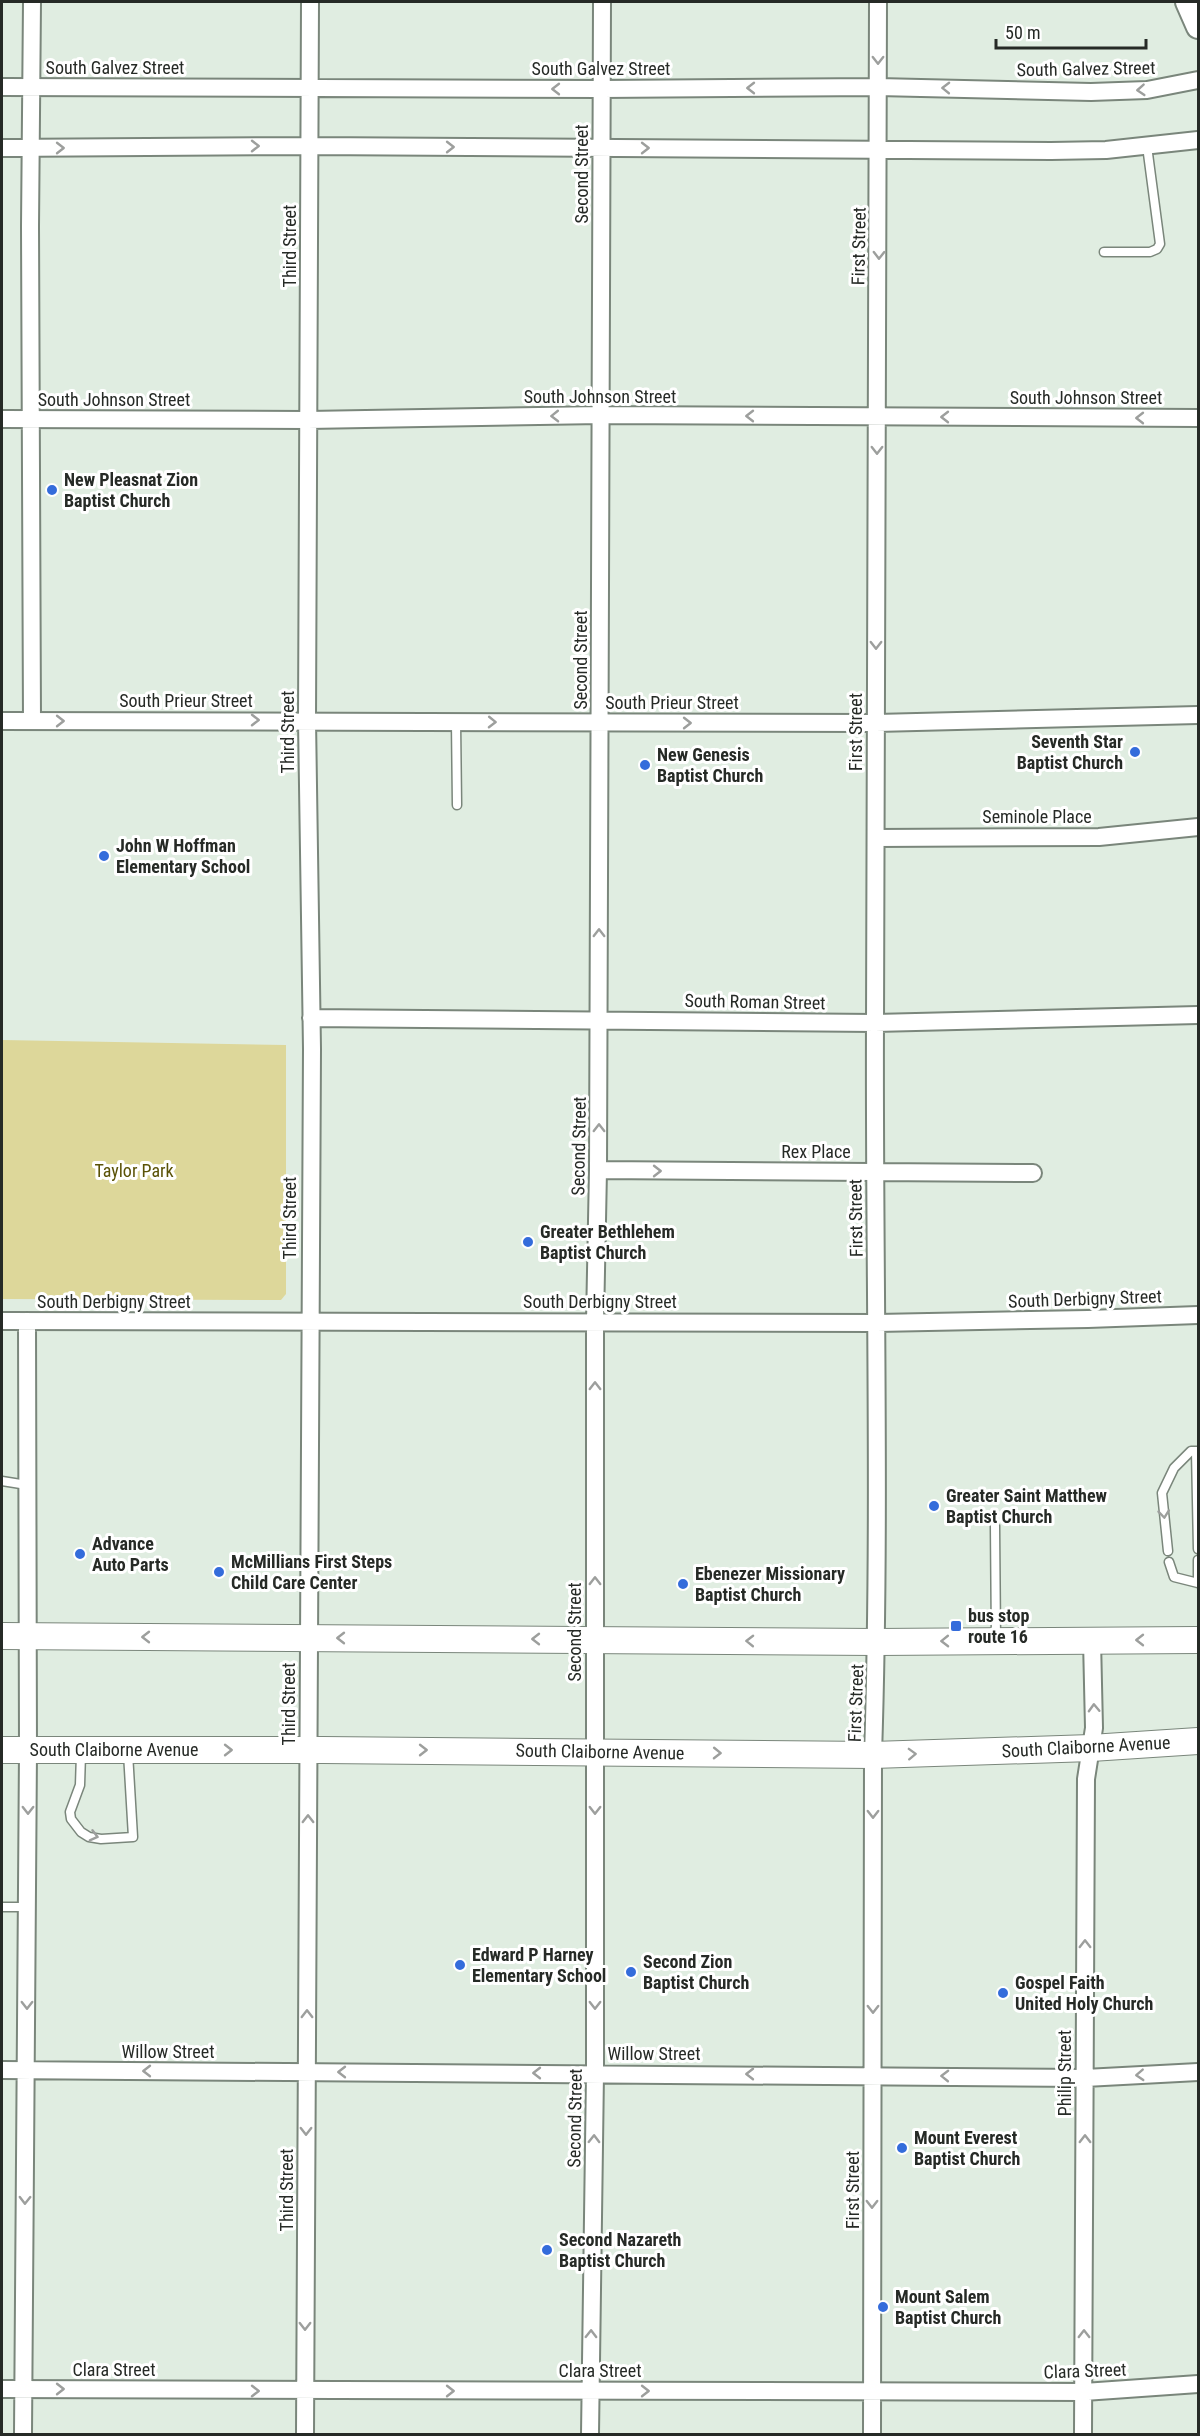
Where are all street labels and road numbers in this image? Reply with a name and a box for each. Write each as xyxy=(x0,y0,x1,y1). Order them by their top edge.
street label: South Galvez Street xyxy=(46,57,184,78)
street label: South Galvez Street xyxy=(1016,57,1156,80)
street label: South Galvez Street xyxy=(532,58,670,79)
street label: Second Street xyxy=(571,124,592,224)
street label: Third Street xyxy=(279,205,300,287)
street label: First Street xyxy=(847,207,870,285)
street label: South Johnson Street xyxy=(524,386,676,407)
street label: South Johnson Street xyxy=(1010,387,1162,408)
street label: South Johnson Street xyxy=(38,389,190,410)
street label: Second Street xyxy=(570,610,591,710)
street label: South Prieur Street xyxy=(119,690,253,711)
street label: Third Street xyxy=(277,691,298,773)
street label: South Prieur Street xyxy=(605,692,739,713)
street label: First Street xyxy=(845,693,866,771)
street label: Seminole Place xyxy=(982,806,1092,827)
street label: South Roman Street xyxy=(684,990,826,1013)
street label: Second Street xyxy=(567,1096,590,1196)
street label: Rex Place xyxy=(781,1141,851,1162)
street label: Third Street xyxy=(279,1177,300,1259)
street label: First Street xyxy=(844,1179,867,1257)
street label: South Derbigny Street xyxy=(1008,1285,1162,1312)
street label: South Derbigny Street xyxy=(37,1291,191,1312)
street label: South Derbigny Street xyxy=(523,1291,677,1312)
street label: Second Street xyxy=(564,1582,585,1682)
street label: Third Street xyxy=(278,1663,299,1745)
street label: First Street xyxy=(844,1664,867,1742)
street label: South Claiborne Avenue xyxy=(1001,1732,1171,1761)
street label: South Claiborne Avenue xyxy=(30,1739,198,1760)
street label: South Claiborne Avenue xyxy=(515,1740,685,1763)
street label: Philip Street xyxy=(1054,2030,1075,2116)
street label: Willow Street xyxy=(121,2041,215,2062)
street label: Willow Street xyxy=(607,2043,701,2064)
street label: Second Street xyxy=(563,2068,586,2168)
street label: Third Street xyxy=(276,2149,297,2231)
street label: First Street xyxy=(842,2151,863,2229)
street label: Clara Street xyxy=(72,2359,156,2380)
street label: Clara Street xyxy=(1043,2359,1127,2382)
street label: Clara Street xyxy=(558,2360,642,2381)

